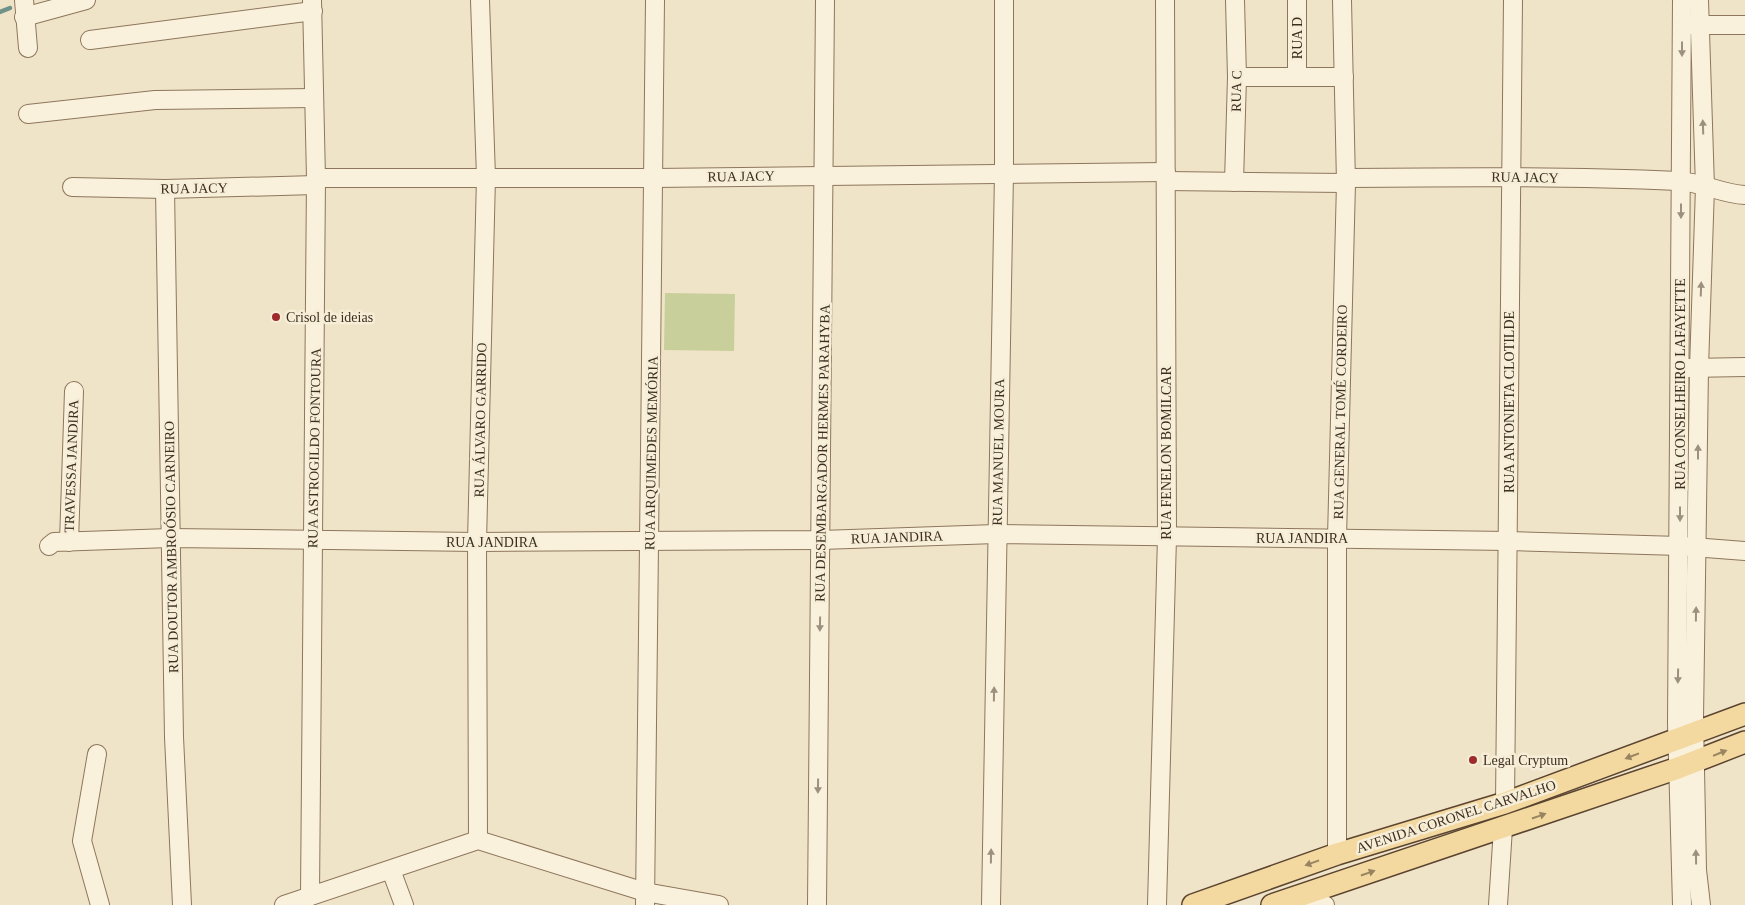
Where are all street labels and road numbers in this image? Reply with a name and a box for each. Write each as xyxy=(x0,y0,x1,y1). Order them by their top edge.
street label: RUA D xyxy=(1290,17,1305,59)
street label: RUA C xyxy=(1229,70,1244,112)
street label: RUA JACY xyxy=(707,168,775,185)
street label: RUA JACY xyxy=(1491,169,1559,186)
street label: RUA JACY xyxy=(160,180,228,197)
street label: RUA CONSELHEIRO LAFAYETTE xyxy=(1673,278,1688,490)
street label: RUA DESEMBARGADOR HERMES PARAHYBA xyxy=(812,303,833,602)
street label: RUA GENERAL TOMÉ CORDEIRO xyxy=(1330,304,1350,520)
street label: RUA ANTONIETA CLOTILDE xyxy=(1502,311,1517,493)
street label: RUA ÁLVARO GARRIDO xyxy=(471,342,489,498)
street label: RUA ASTROGILDO FONTOURA xyxy=(305,347,324,548)
street label: RUA ARQUIMEDES MEMÓRIA xyxy=(641,355,661,550)
street label: RUA FENELON BOMILCAR xyxy=(1159,366,1174,540)
street label: RUA MANUEL MOURA xyxy=(990,377,1007,526)
street label: TRAVESSA JANDIRA xyxy=(62,398,81,533)
street label: RUA DOUTOR AMBROÓSIO CARNEIRO xyxy=(161,421,181,673)
street label: RUA JANDIRA xyxy=(851,528,944,547)
street label: RUA JANDIRA xyxy=(1256,531,1349,546)
street label: RUA JANDIRA xyxy=(446,535,539,550)
street label: AVENIDA CORONEL CARVALHO xyxy=(1355,777,1558,856)

